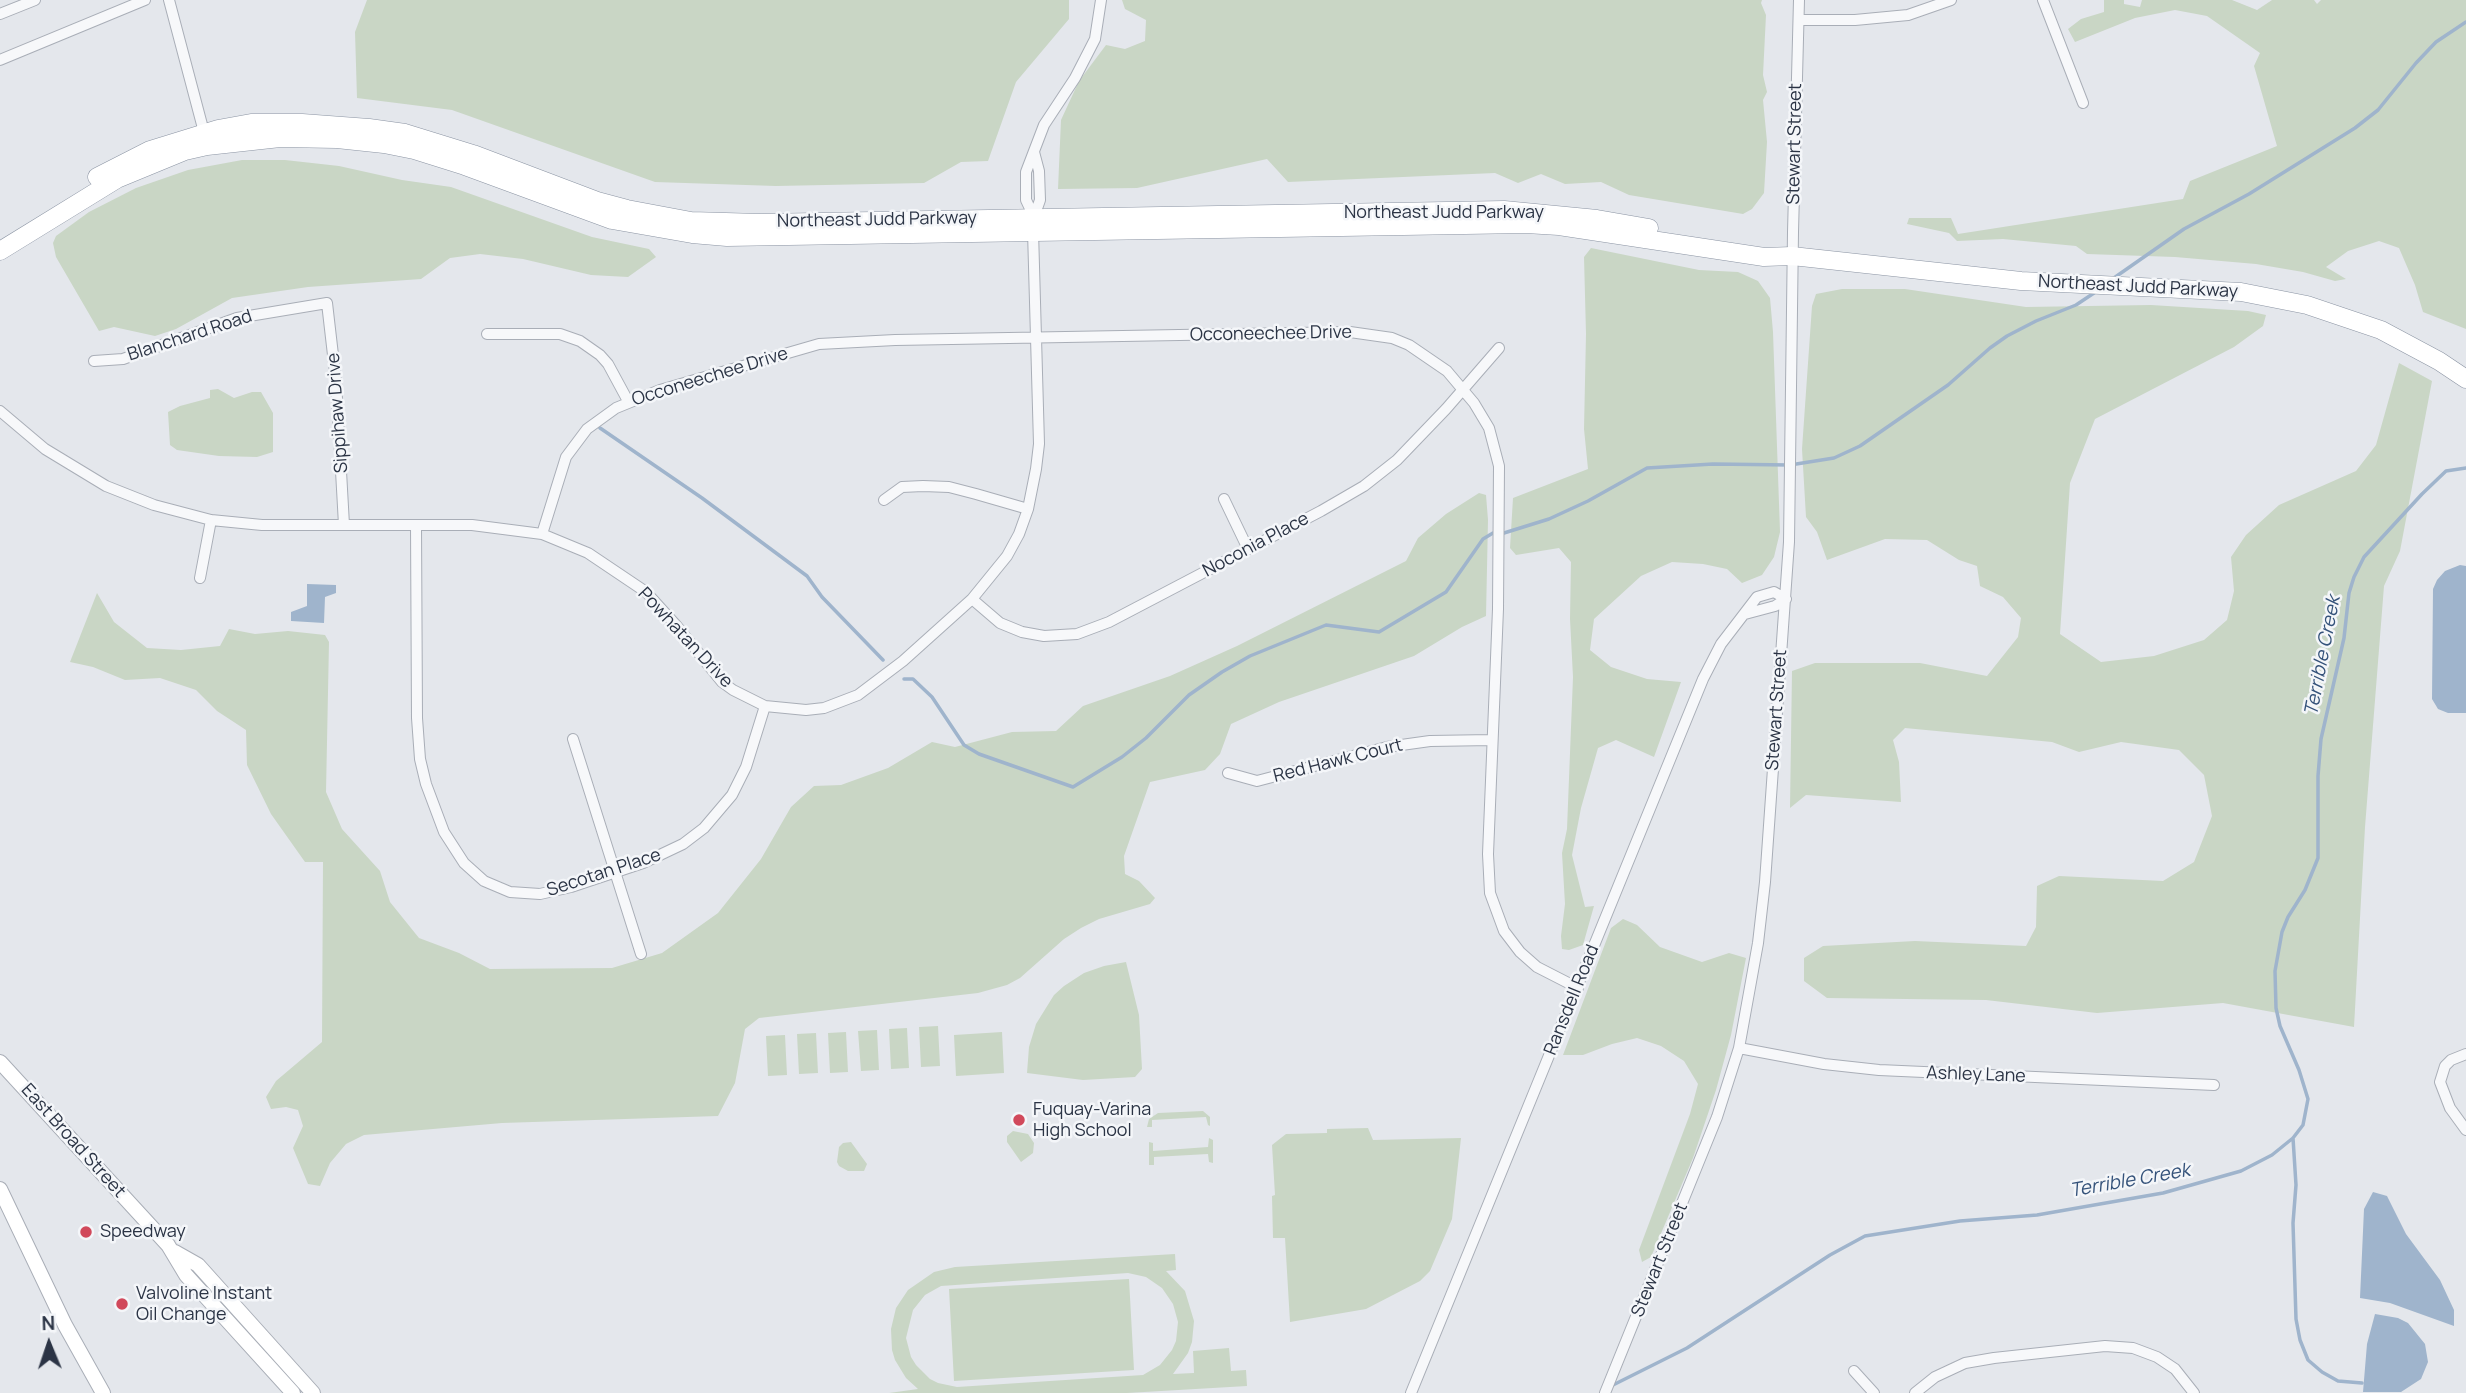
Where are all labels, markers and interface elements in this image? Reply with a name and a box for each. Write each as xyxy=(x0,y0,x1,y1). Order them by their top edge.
street label: Stewart Street xyxy=(1783,83,1807,205)
street label: Northeast Judd Parkway xyxy=(1344,202,1544,224)
street label: Northeast Judd Parkway xyxy=(777,207,977,233)
street label: Northeast Judd Parkway xyxy=(2038,271,2238,303)
street label: Blanchard Road xyxy=(125,306,255,366)
street label: Occoneechee Drive xyxy=(1190,322,1352,346)
street label: Occoneechee Drive xyxy=(629,343,791,411)
street label: Sippihaw Drive xyxy=(323,352,353,474)
street label: Noconia Place xyxy=(1199,508,1313,582)
street label: Powhatan Drive xyxy=(633,583,737,693)
water label: Terrible Creek xyxy=(2300,594,2346,718)
street label: Stewart Street xyxy=(1762,649,1792,771)
street label: Red Hawk Court xyxy=(1271,735,1405,787)
street label: Secotan Place xyxy=(544,844,664,902)
street label: Ransdell Road xyxy=(1540,942,1604,1058)
street label: Ashley Lane xyxy=(1926,1062,2026,1088)
street label: East Broad Street xyxy=(16,1080,130,1202)
place label: Fuquay-Varina High School xyxy=(1033,1099,1151,1142)
marker: Fuquay-Varina High School xyxy=(1011,1112,1027,1128)
water label: Terrible Creek xyxy=(2068,1159,2192,1203)
street label: Stewart Street xyxy=(1627,1200,1693,1320)
place label: Speedway xyxy=(100,1221,186,1243)
marker: Speedway xyxy=(78,1224,94,1240)
place label: Valvoline Instant Oil Change xyxy=(136,1283,272,1326)
marker: Valvoline Instant Oil Change xyxy=(114,1296,130,1312)
north arrow xyxy=(14,1309,84,1379)
text: N xyxy=(41,1310,56,1336)

